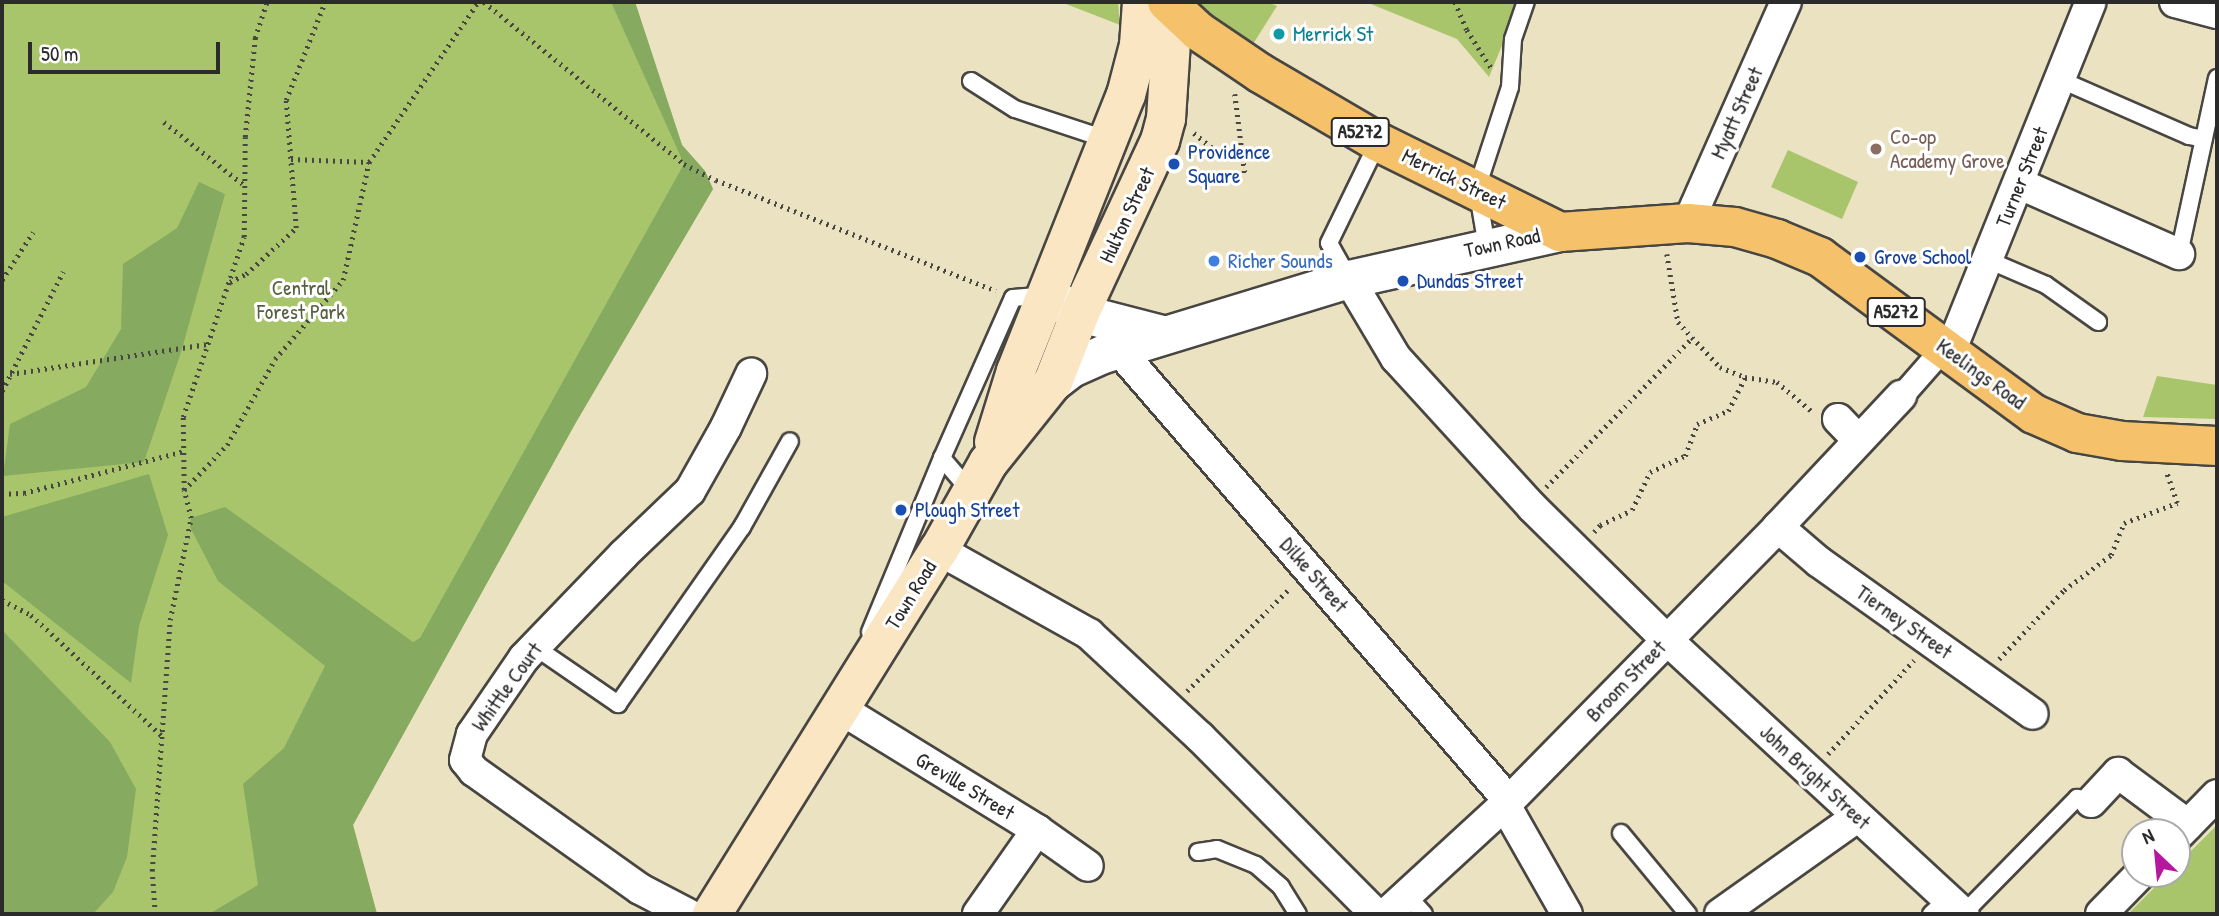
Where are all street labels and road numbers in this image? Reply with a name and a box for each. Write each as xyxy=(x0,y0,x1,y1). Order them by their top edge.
street label: Myatt Street xyxy=(1706,63,1768,163)
road number: A5272 xyxy=(1330,116,1390,148)
street label: Turner Street xyxy=(1990,123,2054,231)
street label: Merrick Street xyxy=(1398,143,1510,215)
street label: Hulton Street xyxy=(1094,163,1160,267)
street label: Town Road xyxy=(1462,223,1542,263)
road number: A5272 xyxy=(1866,296,1926,328)
street label: Keelings Road xyxy=(1931,333,2031,415)
street label: Dilke Street xyxy=(1275,532,1353,618)
street label: Town Road xyxy=(880,556,942,634)
street label: Tierney Street xyxy=(1851,580,1957,664)
street label: Broom Street xyxy=(1581,635,1671,727)
street label: Whittle Court xyxy=(466,638,548,736)
street label: John Bright Street xyxy=(1755,719,1875,835)
street label: Greville Street xyxy=(911,747,1019,825)

